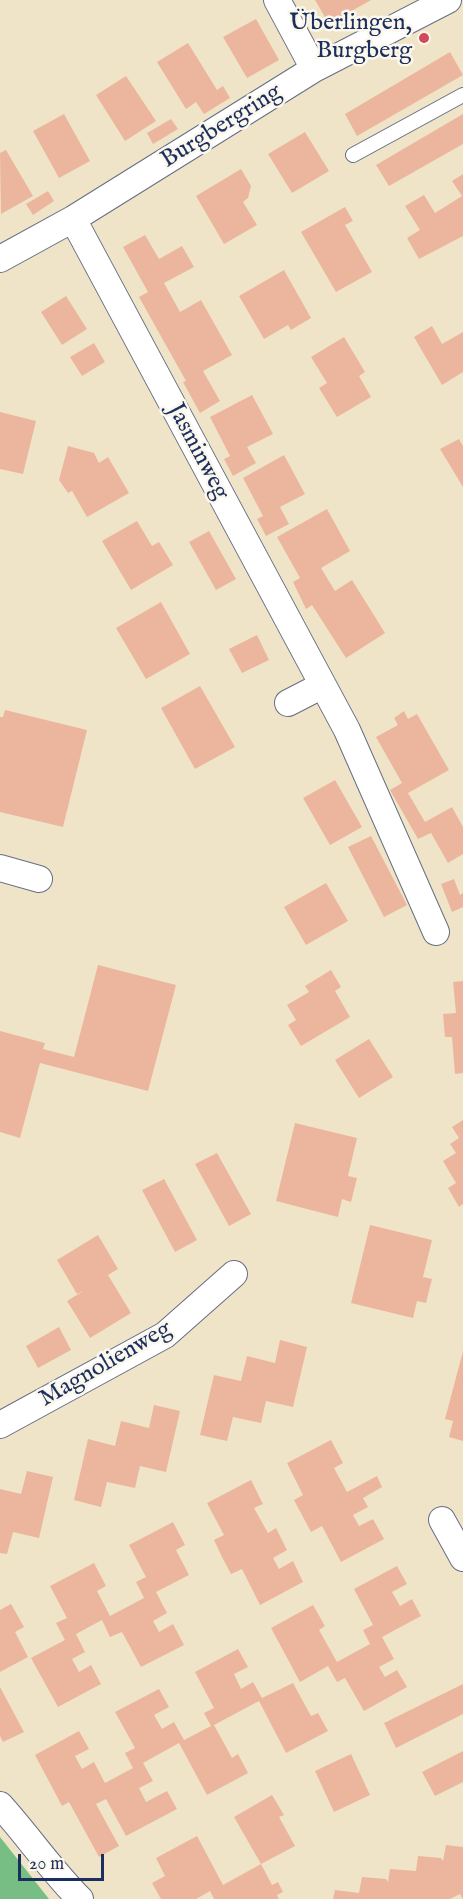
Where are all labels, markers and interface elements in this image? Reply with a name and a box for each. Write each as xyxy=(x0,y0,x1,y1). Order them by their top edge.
place label: Überlingen, Burgberg xyxy=(289,10,412,66)
marker: Überlingen, Burgberg xyxy=(417,31,431,45)
street label: Burgbergring xyxy=(156,79,288,175)
street label: Jasminweg xyxy=(160,399,234,505)
street label: Magnolienweg xyxy=(35,1316,177,1414)
scale bar xyxy=(21,1842,106,1880)
text: 20 m xyxy=(29,1853,64,1876)

